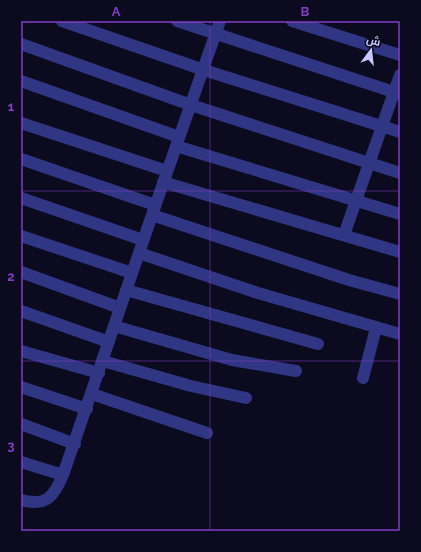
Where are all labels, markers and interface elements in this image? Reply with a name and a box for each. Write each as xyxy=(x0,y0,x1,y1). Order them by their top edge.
text: A xyxy=(112,4,121,19)
text: B xyxy=(301,4,310,19)
north arrow xyxy=(351,30,391,70)
text: ش xyxy=(365,33,382,49)
text: 1 xyxy=(8,99,15,114)
text: 2 xyxy=(7,269,15,284)
text: 3 xyxy=(7,438,15,453)

